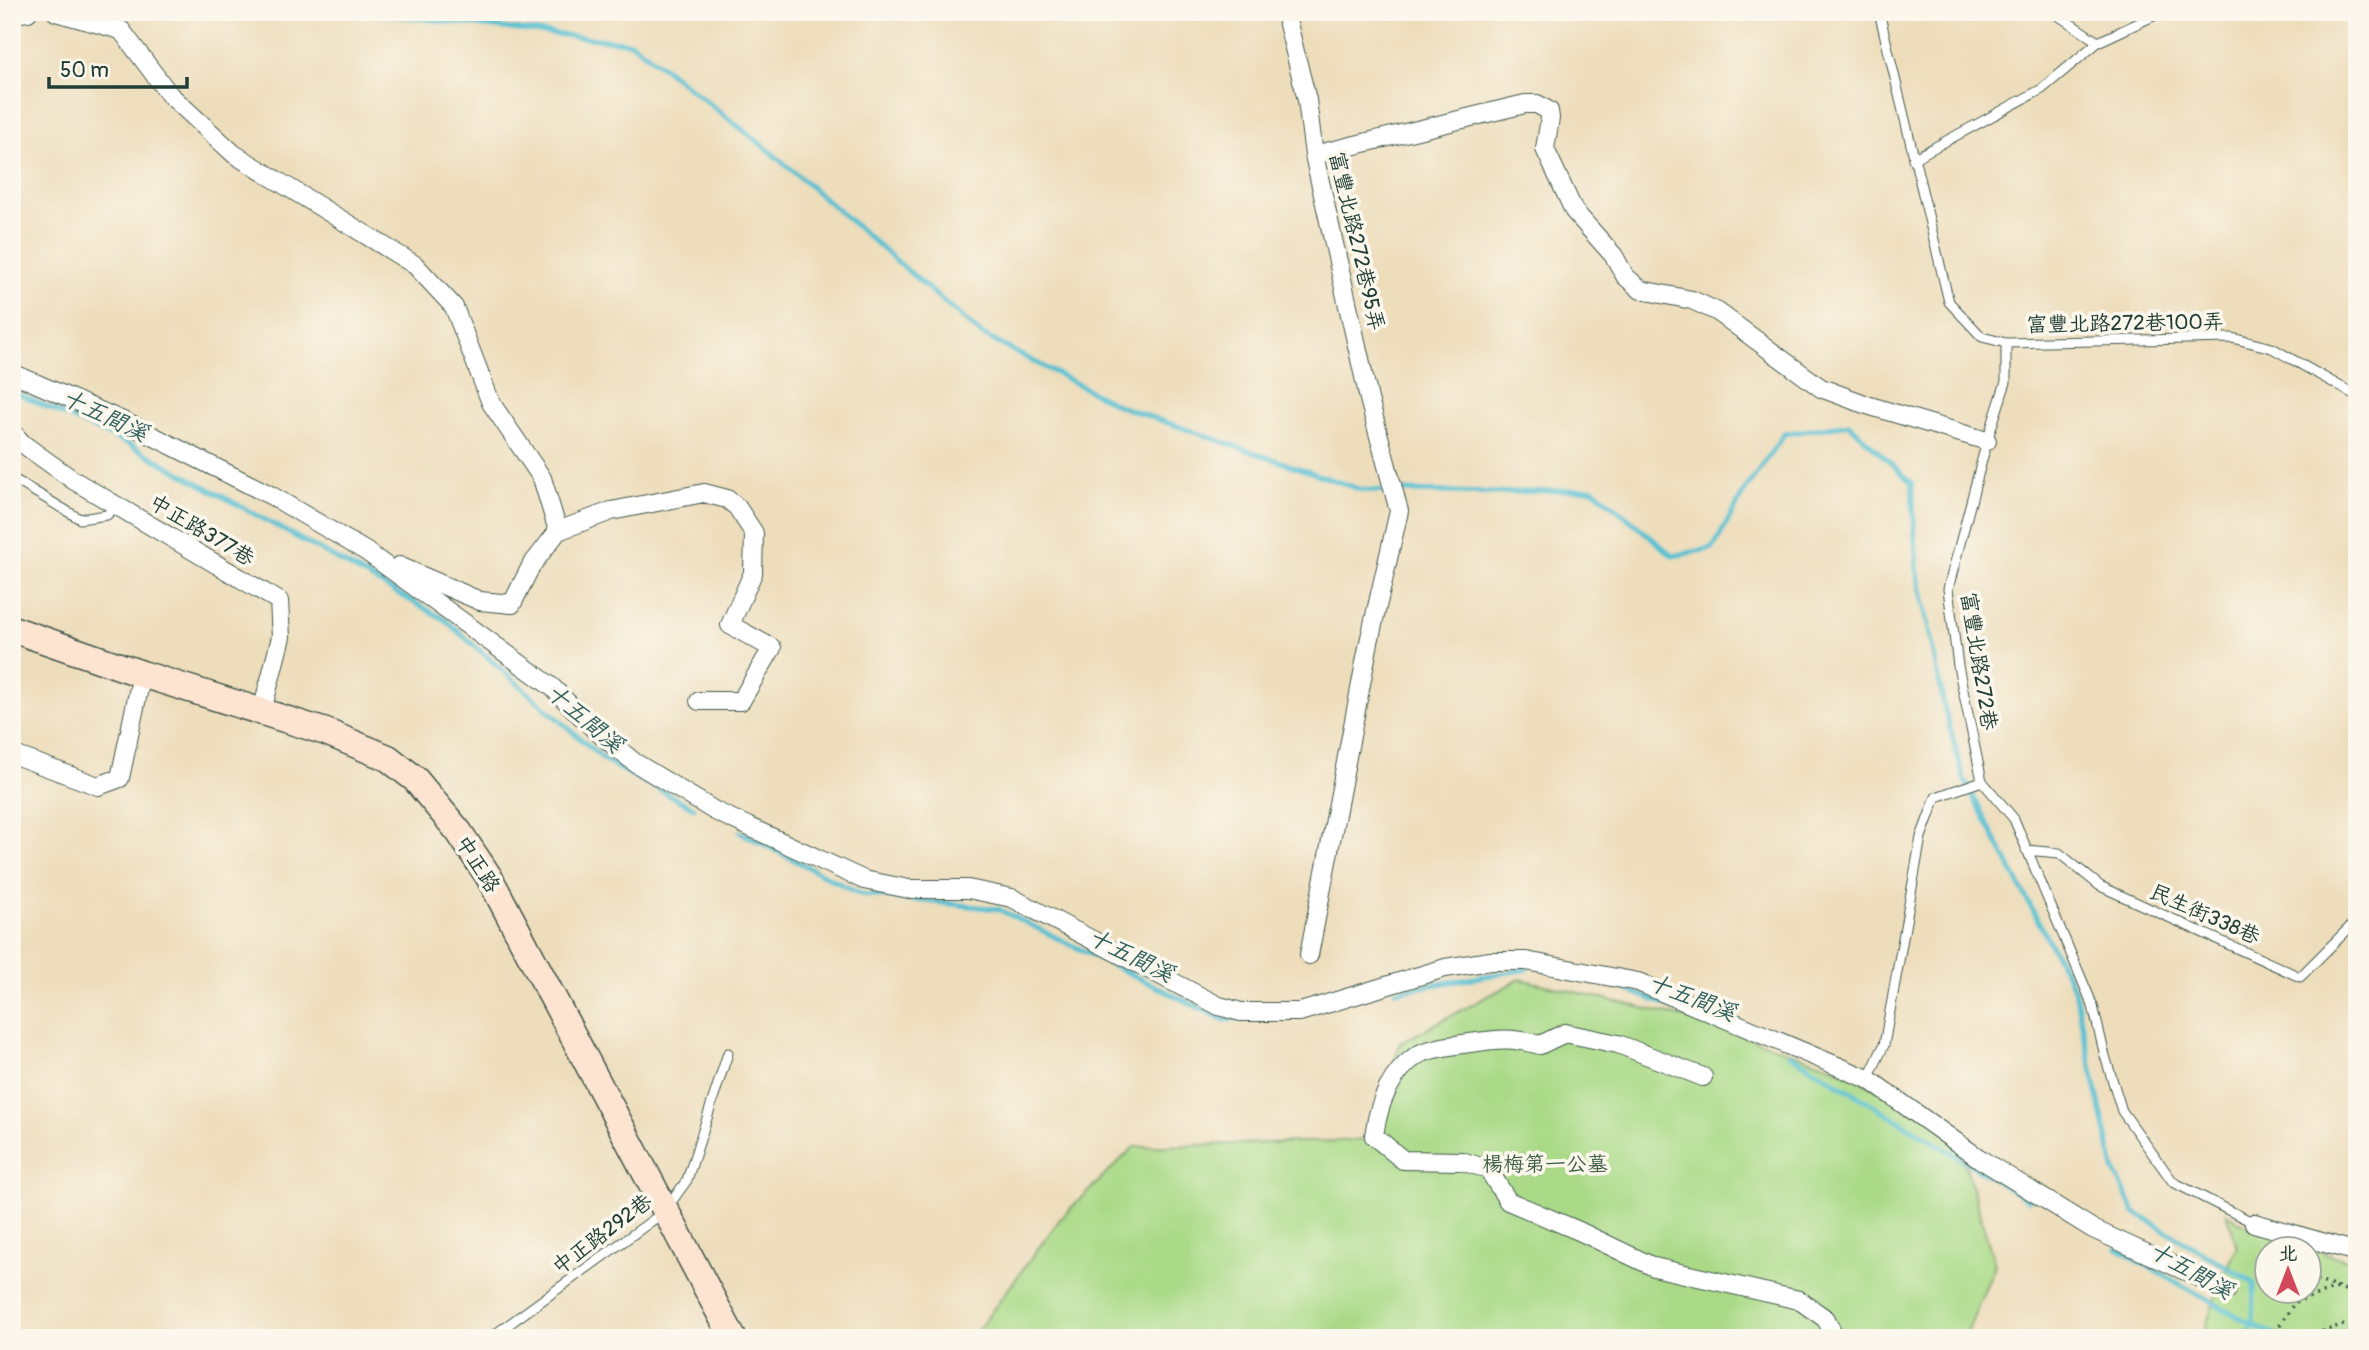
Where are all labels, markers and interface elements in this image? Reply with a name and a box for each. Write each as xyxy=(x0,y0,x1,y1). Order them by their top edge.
scale bar xyxy=(49,46,187,90)
text: 50 m xyxy=(60,57,109,84)
street label: 富豐北路272巷95弄 xyxy=(1323,149,1390,333)
street label: 富豐北路272巷100弄 xyxy=(2026,308,2224,339)
water label: 十五間溪 xyxy=(57,383,154,449)
street label: 中正路377巷 xyxy=(144,488,259,572)
street label: 富豐北路272巷 xyxy=(1954,590,2003,732)
water label: 十五間溪 xyxy=(540,678,631,760)
street label: 中正路 xyxy=(449,830,506,898)
street label: 民生街338巷 xyxy=(2145,878,2264,951)
water label: 十五間溪 xyxy=(1083,922,1180,990)
water label: 十五間溪 xyxy=(1644,967,1742,1028)
park label: 楊梅第一公墓 xyxy=(1482,1151,1608,1178)
street label: 中正路292巷 xyxy=(547,1188,658,1281)
north arrow xyxy=(2254,1234,2324,1304)
water label: 十五間溪 xyxy=(2143,1235,2240,1306)
text: 北 xyxy=(2278,1242,2298,1266)

